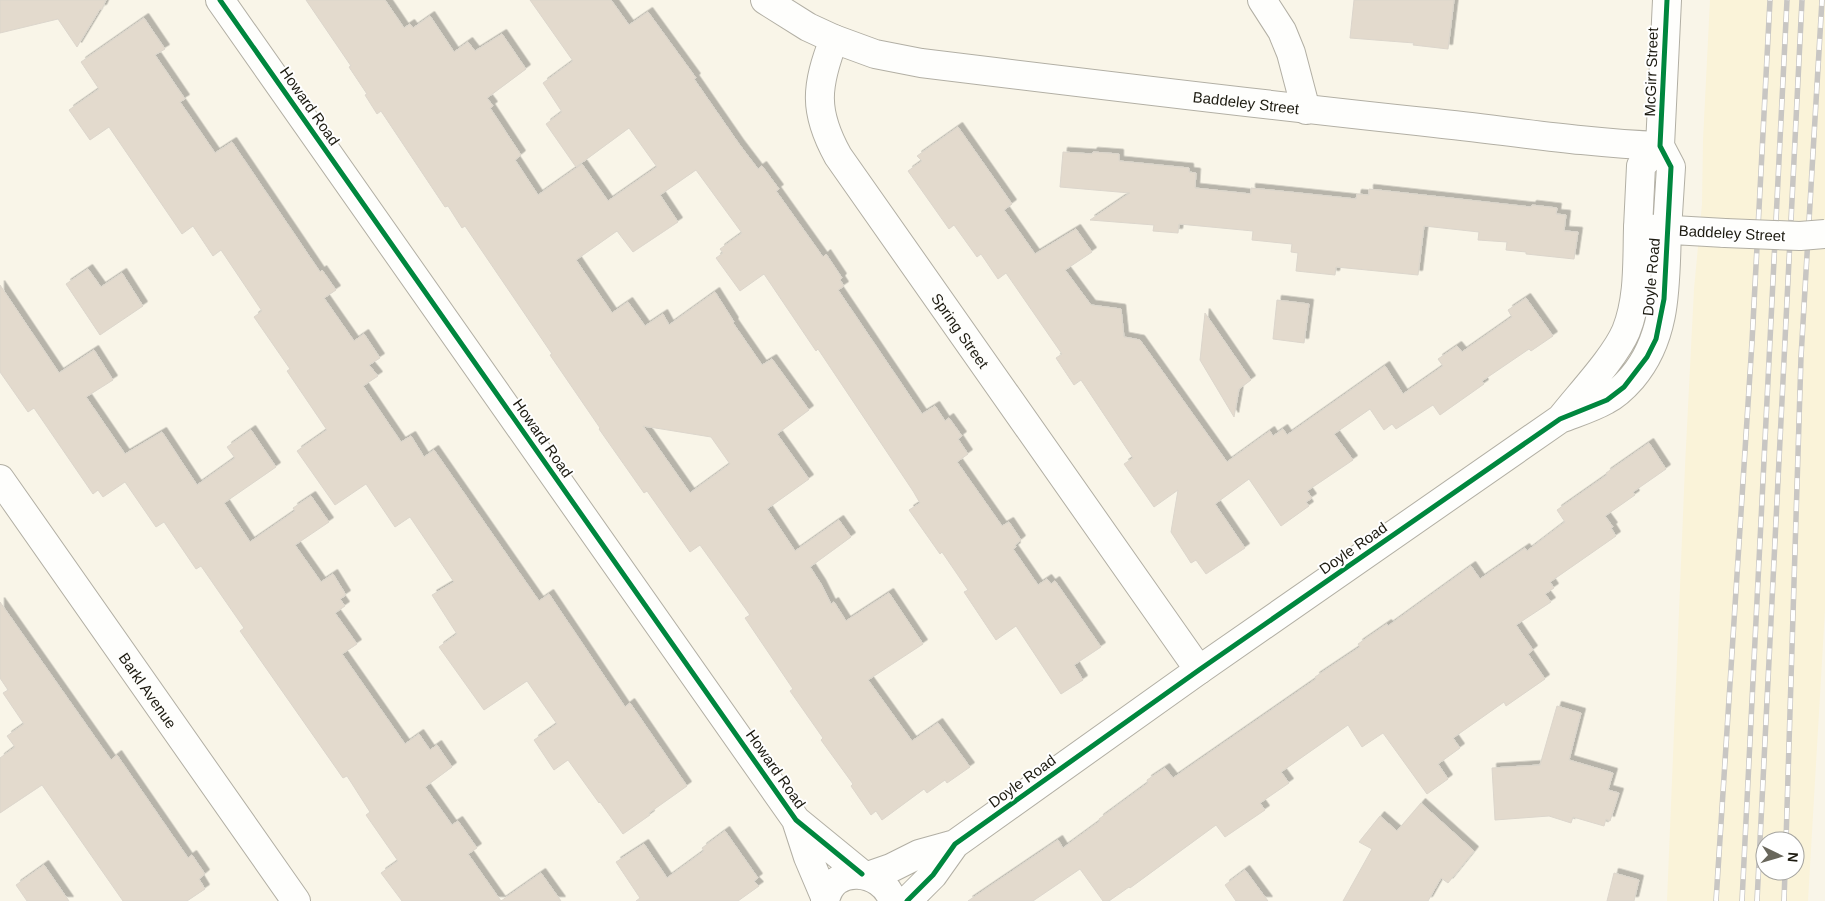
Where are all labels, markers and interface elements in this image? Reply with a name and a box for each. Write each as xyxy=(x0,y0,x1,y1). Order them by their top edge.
street label: McGirr Street xyxy=(1641,26,1661,117)
street label: Howard Road xyxy=(277,64,343,148)
street label: Baddeley Street xyxy=(1192,88,1301,117)
street label: Baddeley Street xyxy=(1678,222,1787,244)
street label: Doyle Road xyxy=(1639,237,1663,317)
street label: Spring Street xyxy=(928,290,993,372)
street label: Howard Road xyxy=(510,396,576,480)
street label: Doyle Road xyxy=(1316,519,1390,577)
street label: Barkl Avenue xyxy=(116,649,180,731)
street label: Howard Road xyxy=(743,727,809,811)
street label: Doyle Road xyxy=(985,751,1059,811)
north arrow xyxy=(1755,831,1805,881)
text: N xyxy=(1785,851,1801,863)

